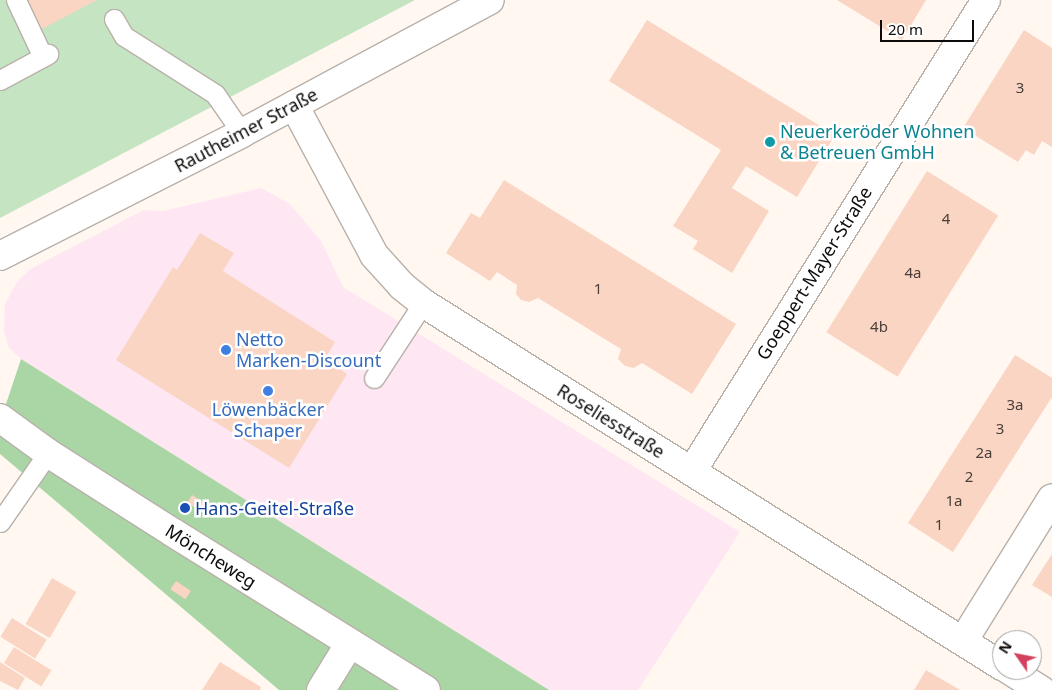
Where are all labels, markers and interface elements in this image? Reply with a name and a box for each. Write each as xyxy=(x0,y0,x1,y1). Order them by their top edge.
scale bar xyxy=(882,10,976,42)
text: 20 m xyxy=(888,19,923,39)
house number: 3 xyxy=(1016,79,1024,97)
street label: Rautheimer Straße xyxy=(171,83,321,177)
place label: Neuerkeröder Wohnen & Betreuen GmbH xyxy=(780,121,974,163)
marker: Neuerkeröder Wohnen & Betreuen GmbH xyxy=(764,136,776,148)
street label: Goeppert-Mayer-Straße xyxy=(752,182,876,364)
house number: 4 xyxy=(942,210,950,228)
house number: 4a xyxy=(905,264,921,282)
house number: 1 xyxy=(594,280,602,298)
house number: 4b xyxy=(870,318,888,336)
place label: Netto Marken-Discount xyxy=(236,329,381,372)
marker: Netto Marken-Discount xyxy=(220,344,232,356)
street label: Roseliesstraße xyxy=(553,379,669,463)
marker: Löwenbäcker Schaper xyxy=(262,385,274,397)
house number: 3a xyxy=(1007,396,1023,414)
place label: Löwenbäcker Schaper xyxy=(212,399,324,442)
house number: 3 xyxy=(996,420,1004,438)
house number: 2a xyxy=(976,444,992,462)
house number: 2 xyxy=(965,468,973,486)
house number: 1a xyxy=(946,492,962,510)
place label: Hans-Geitel-Straße xyxy=(195,497,354,519)
marker: Hans-Geitel-Straße xyxy=(179,502,191,514)
house number: 1 xyxy=(935,516,943,534)
street label: Möncheweg xyxy=(161,519,261,593)
north arrow xyxy=(992,630,1042,680)
text: N xyxy=(994,637,1016,657)

